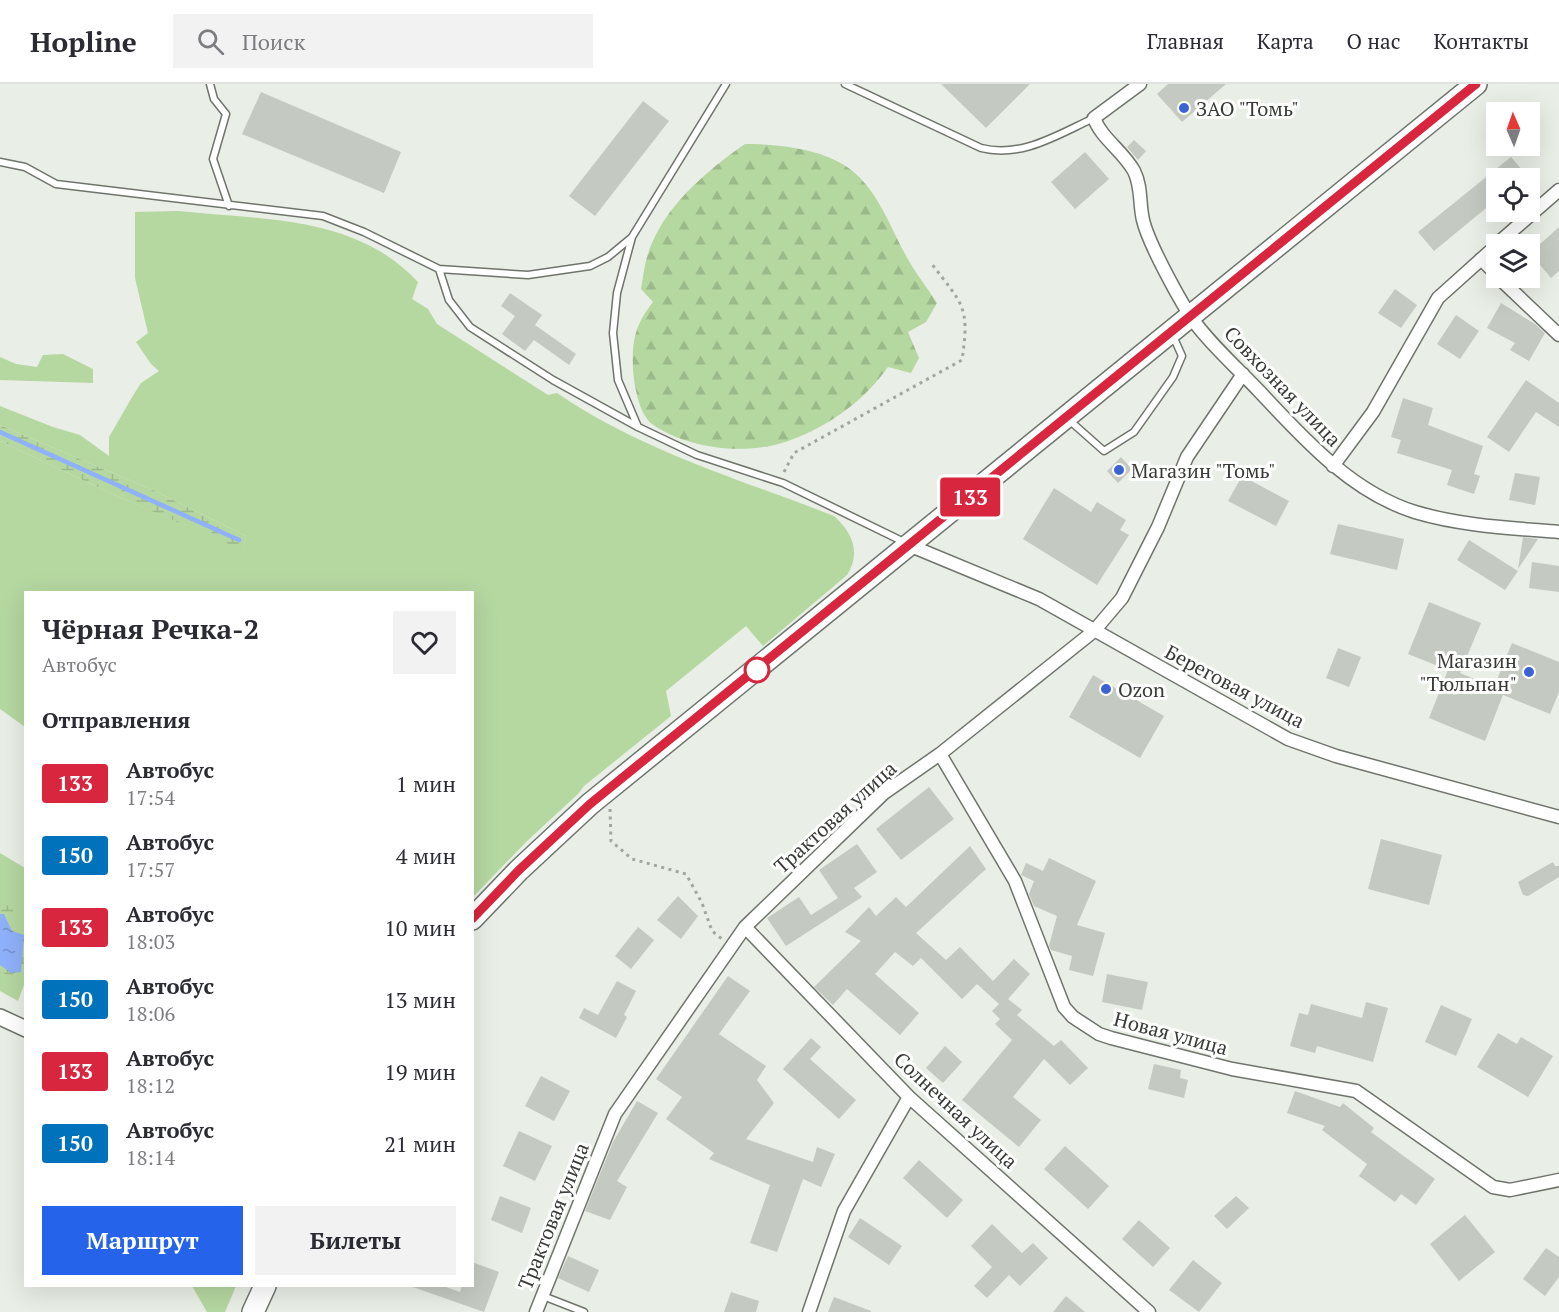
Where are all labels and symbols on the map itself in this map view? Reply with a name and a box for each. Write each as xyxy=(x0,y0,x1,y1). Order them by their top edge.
place label: ЗАО "Томь" xyxy=(1196,95,1299,122)
marker: ЗАО "Томь" xyxy=(1177,101,1191,115)
north arrow xyxy=(1486,102,1540,156)
street label: Совхозная улица xyxy=(1219,320,1347,452)
place label: Магазин "Томь" xyxy=(1131,457,1276,484)
marker: Магазин "Томь" xyxy=(1112,463,1126,477)
line badge: 133 xyxy=(936,478,1004,516)
street label: Береговая улица xyxy=(1161,638,1309,734)
place label: Магазин "Тюльпан" xyxy=(1419,647,1517,697)
unlabelled marker xyxy=(744,657,770,683)
marker: Магазин "Тюльпан" xyxy=(1522,665,1536,679)
place label: Ozon xyxy=(1118,676,1165,703)
marker: Ozon xyxy=(1099,682,1113,696)
street label: Трактовая улица xyxy=(768,755,902,879)
street label: Новая улица xyxy=(1111,1005,1231,1061)
street label: Солнечная улица xyxy=(888,1046,1024,1174)
street label: Трактовая улица xyxy=(511,1139,595,1293)

